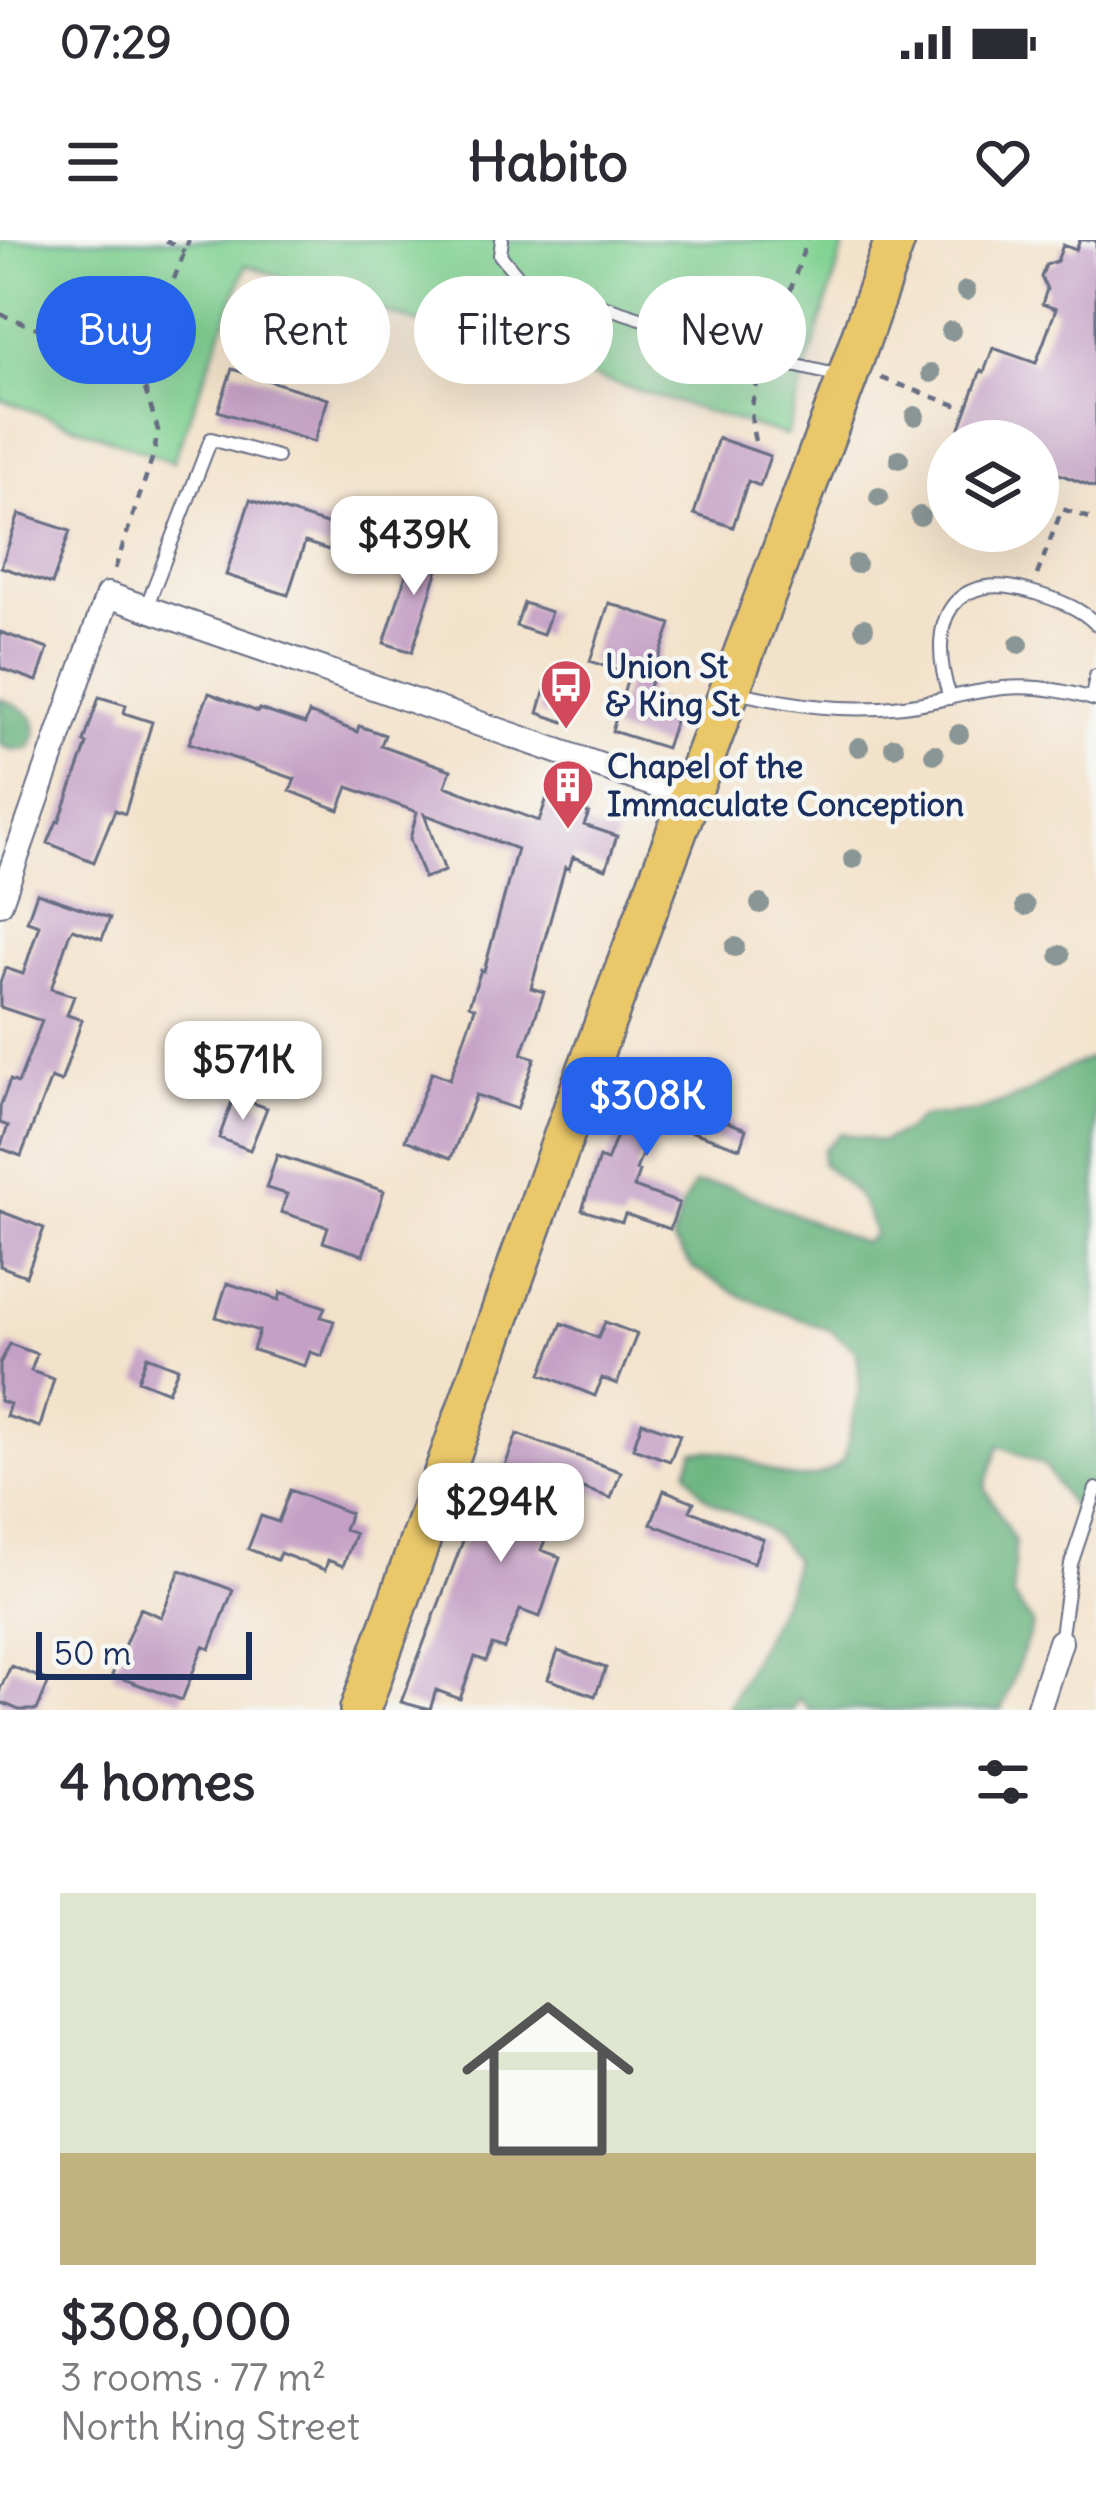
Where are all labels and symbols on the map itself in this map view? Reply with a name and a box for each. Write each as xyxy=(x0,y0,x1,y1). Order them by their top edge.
pin: $439K xyxy=(330,496,498,598)
place label: Union St & King St xyxy=(605,645,740,725)
bus stop icon: Union St & King St xyxy=(538,657,594,731)
place label: Chapel of the Immaculate Conception xyxy=(607,745,964,825)
building icon: Chapel of the Immaculate Conception xyxy=(540,757,596,831)
pin: $571K xyxy=(159,1021,327,1123)
pin: $308K xyxy=(563,1057,731,1159)
pin: $294K xyxy=(417,1463,585,1565)
scale bar xyxy=(36,1626,252,1679)

